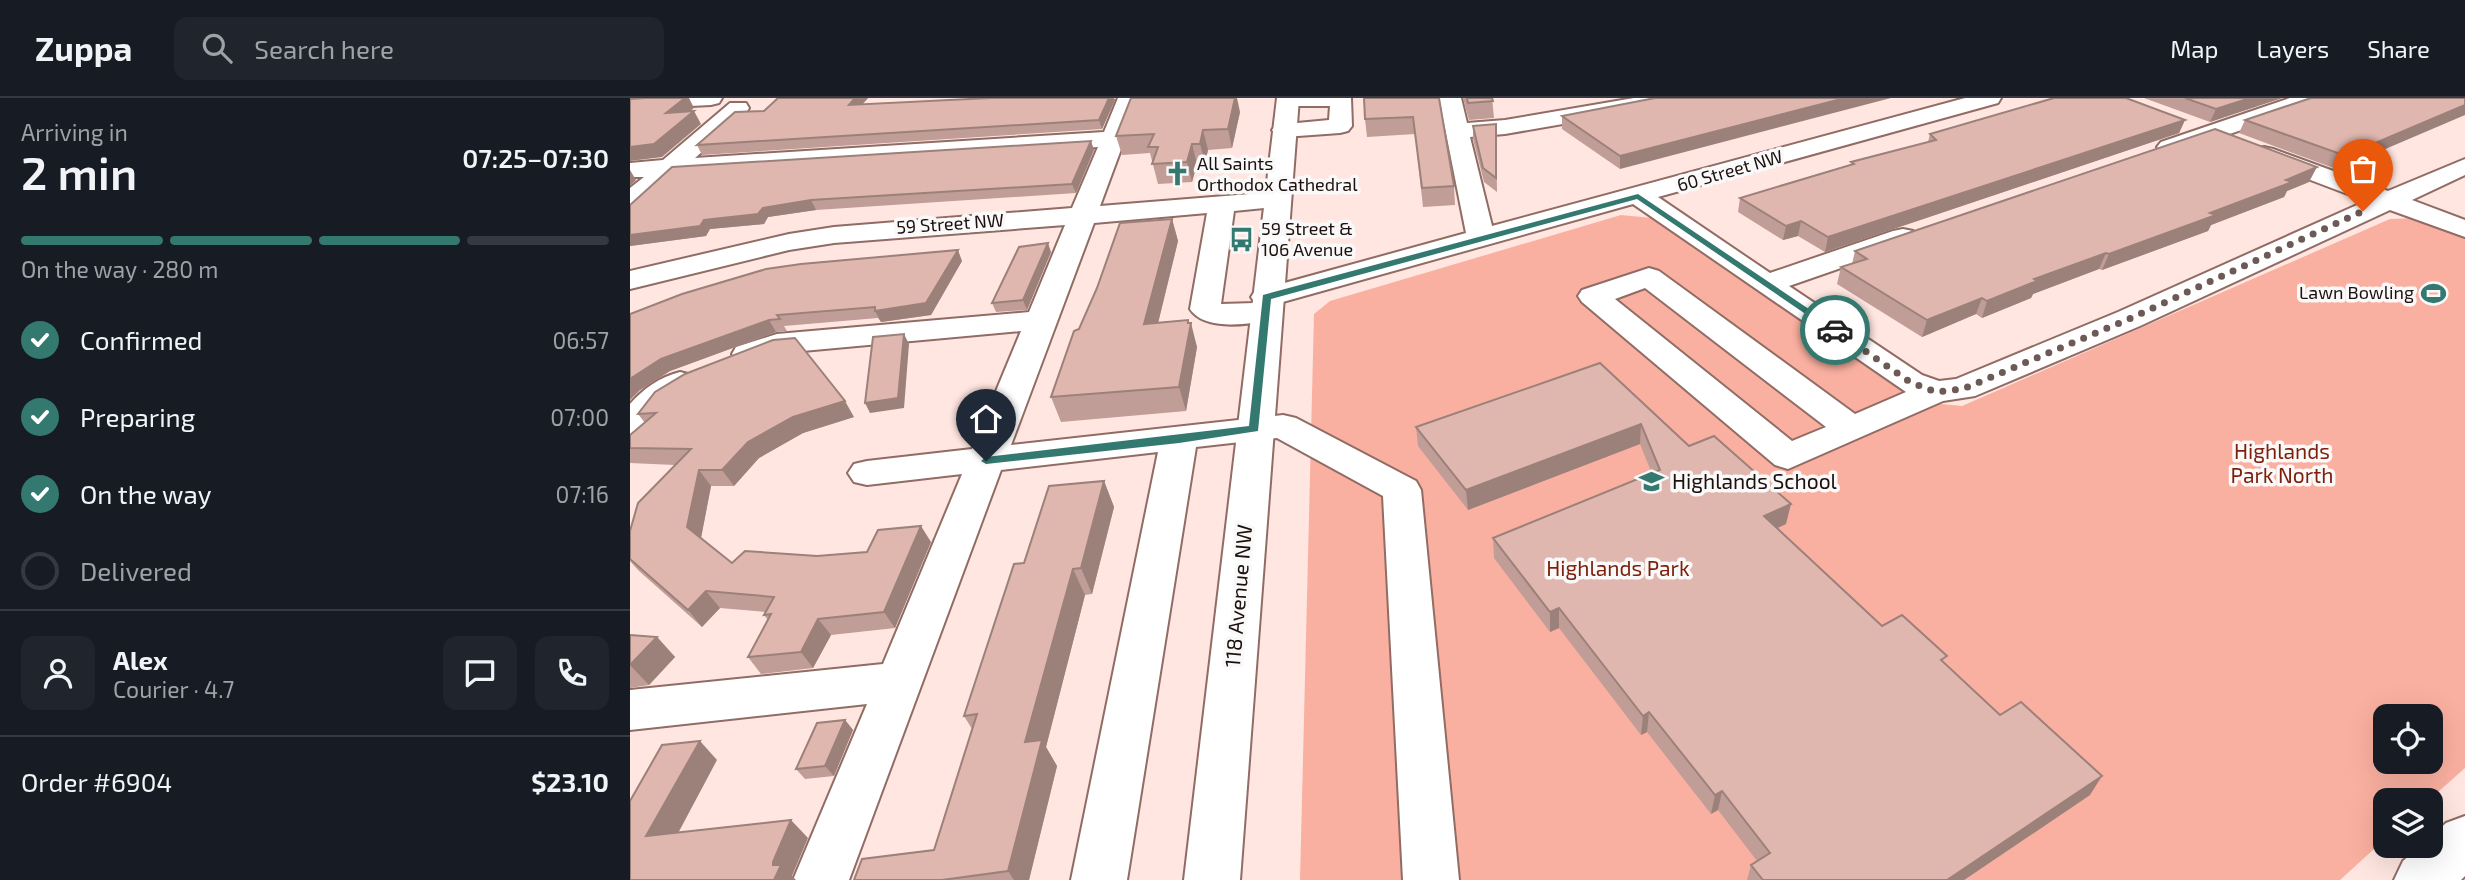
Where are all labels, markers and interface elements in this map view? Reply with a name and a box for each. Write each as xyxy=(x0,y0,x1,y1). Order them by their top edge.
search box xyxy=(174,17,664,80)
text: Zuppa xyxy=(35,28,132,68)
icon: search xyxy=(198,29,236,67)
text: Search here xyxy=(254,33,394,64)
text: Map xyxy=(2170,34,2218,63)
text: Layers xyxy=(2256,34,2329,63)
text: Share xyxy=(2367,34,2430,63)
text: Arriving in xyxy=(21,118,128,146)
pin xyxy=(2333,139,2393,211)
text: 07:25–07:30 xyxy=(462,142,609,173)
text: 2 min xyxy=(21,144,137,199)
street label: 60 Street NW xyxy=(1674,144,1785,196)
icon: bag xyxy=(2344,150,2382,188)
place label: All Saints Orthodox Cathedral xyxy=(1197,152,1358,195)
church icon: All Saints Orthodox Cathedral xyxy=(1163,160,1191,188)
street label: 59 Street NW xyxy=(895,208,1004,238)
place label: 59 Street & 106 Avenue xyxy=(1261,217,1353,260)
bus stop icon: 59 Street & 106 Avenue xyxy=(1227,225,1255,253)
text: On the way · 280 m xyxy=(21,255,218,283)
sports icon: Lawn Bowling xyxy=(2420,279,2448,307)
place label: Lawn Bowling xyxy=(2299,281,2414,303)
courier xyxy=(1800,295,1870,365)
icon: car xyxy=(1816,311,1854,349)
icon: check xyxy=(21,321,59,359)
text: Confirmed xyxy=(80,324,203,355)
text: 06:57 xyxy=(552,326,609,354)
pin xyxy=(956,389,1016,461)
icon: check xyxy=(21,398,59,436)
icon: home xyxy=(967,400,1005,438)
text: Preparing xyxy=(80,401,195,432)
text: 07:00 xyxy=(550,403,609,431)
park label: Highlands Park North xyxy=(2231,438,2333,487)
school or university icon: Highlands School xyxy=(1638,468,1666,496)
place label: Highlands School xyxy=(1672,468,1838,493)
icon: check xyxy=(21,475,59,513)
text: On the way xyxy=(80,478,211,509)
text: 07:16 xyxy=(556,480,609,508)
street label: 118 Avenue NW xyxy=(1219,523,1256,668)
text: Delivered xyxy=(80,555,192,586)
park label: Highlands Park xyxy=(1546,555,1690,580)
button: person xyxy=(21,636,95,710)
button: chat xyxy=(443,636,517,710)
button: phone xyxy=(535,636,609,710)
text: Alex xyxy=(113,644,168,675)
text: Courier · 4.7 xyxy=(113,675,234,703)
map controls xyxy=(2373,704,2443,858)
button: locate xyxy=(2373,704,2443,774)
text: Order #6904 xyxy=(21,766,172,797)
text: $23.10 xyxy=(531,766,609,797)
button: layers xyxy=(2373,788,2443,858)

